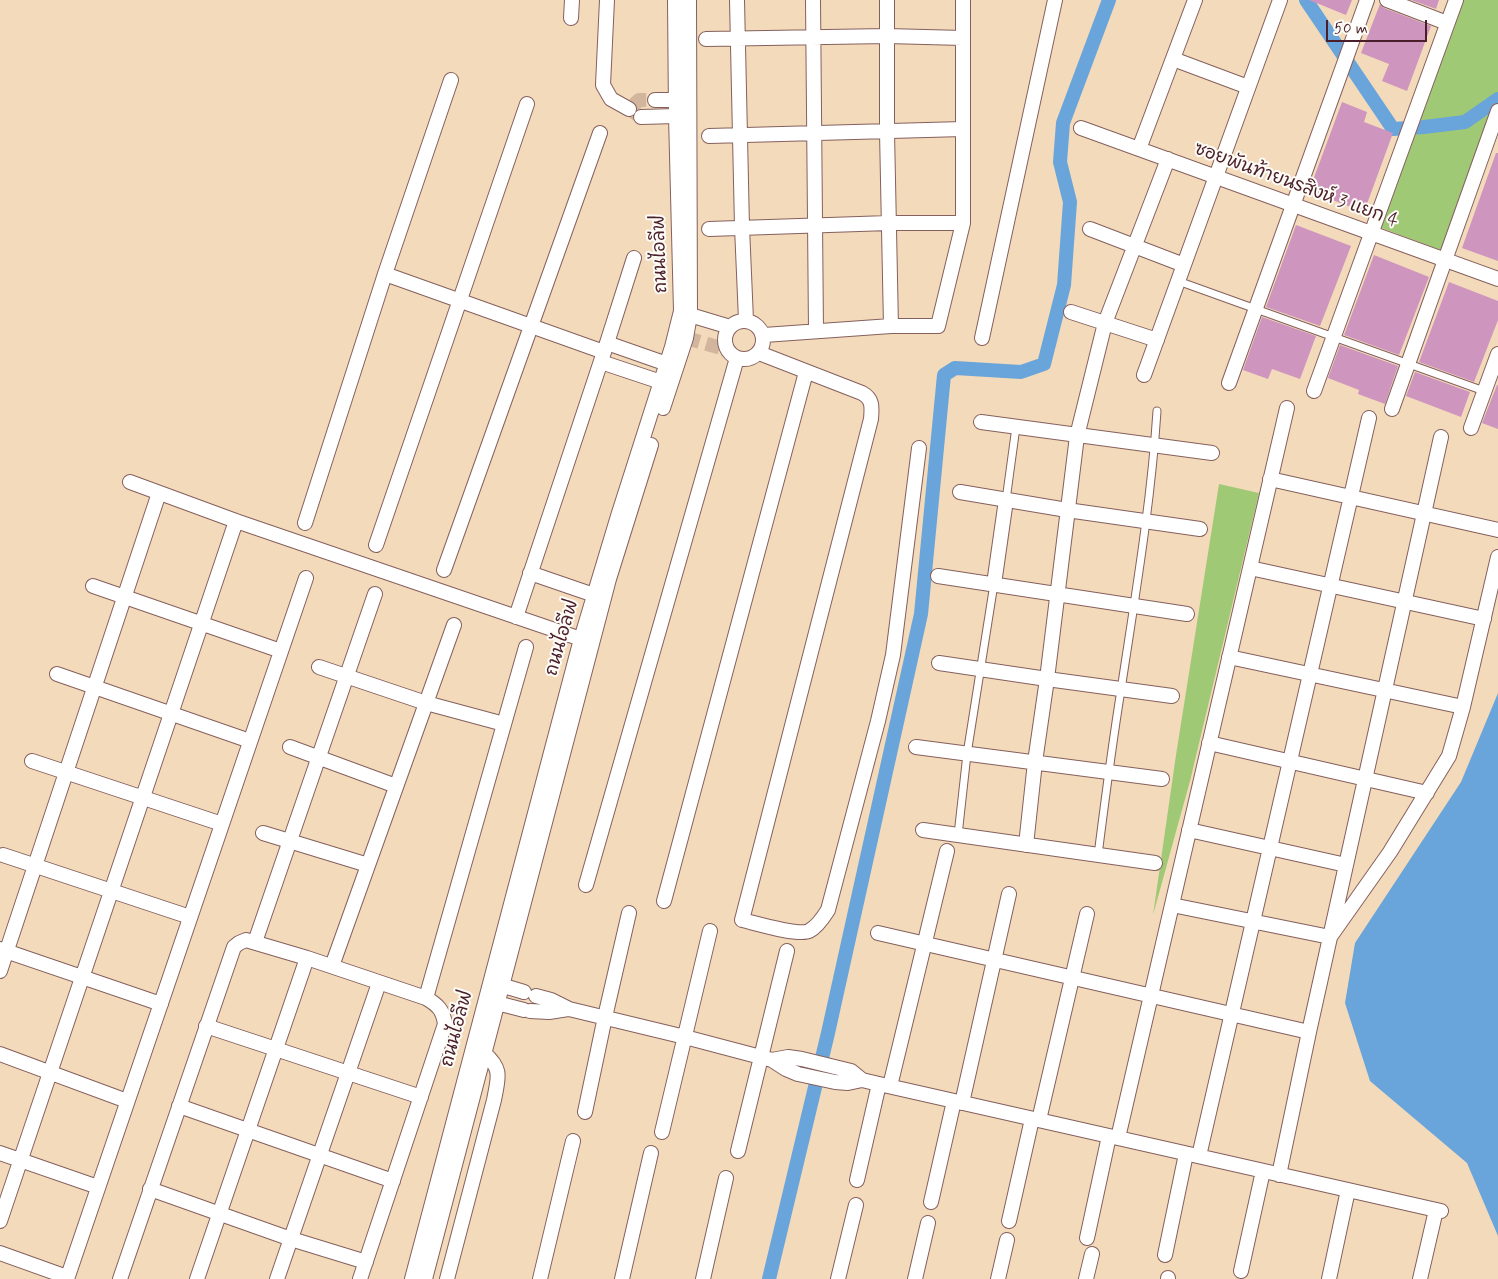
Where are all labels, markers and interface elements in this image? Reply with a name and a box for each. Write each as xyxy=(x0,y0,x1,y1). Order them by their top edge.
scale bar xyxy=(1328,10,1429,42)
text: 50 m xyxy=(1334,19,1368,39)
street label: ซอยพันท้ายนรสิงห์ 3 แยก 4 xyxy=(1191,139,1401,233)
street label: ถนนไอลีฟ xyxy=(649,214,673,294)
street label: ถนนไอลีฟ xyxy=(542,597,584,679)
street label: ถนนไอลีฟ xyxy=(437,988,479,1070)

